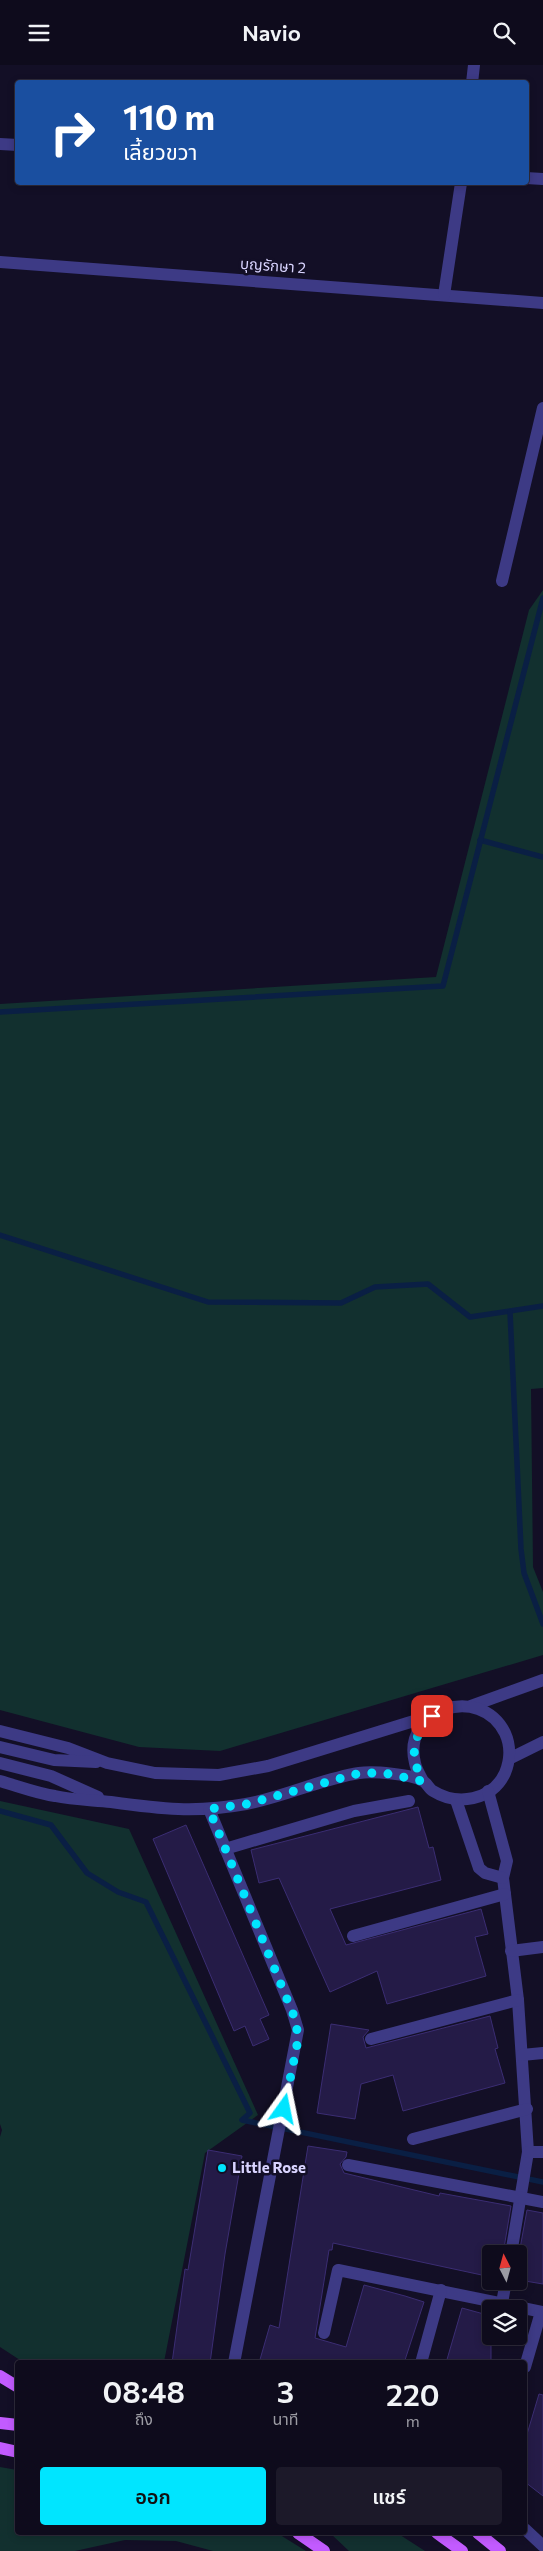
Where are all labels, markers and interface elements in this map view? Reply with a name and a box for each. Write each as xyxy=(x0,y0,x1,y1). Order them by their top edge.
icon: menu xyxy=(25,19,53,47)
text: Navio xyxy=(242,19,301,46)
icon: search xyxy=(490,19,518,47)
text: 110 m xyxy=(123,94,215,137)
icon: right xyxy=(40,100,105,165)
text: เลี้ยวขวา xyxy=(123,138,198,165)
street label: บุญรักษา 2 xyxy=(239,254,307,277)
pin xyxy=(411,1695,453,1737)
icon: arrive xyxy=(418,1702,446,1730)
position arrow xyxy=(257,2082,309,2134)
place label: Little Rose xyxy=(232,2158,306,2176)
marker: Little Rose xyxy=(216,2162,228,2174)
north arrow xyxy=(482,2245,528,2290)
map controls xyxy=(482,2245,527,2345)
button: layers xyxy=(482,2300,527,2345)
text: 08:48 xyxy=(102,2372,185,2409)
text: 3 xyxy=(277,2372,294,2409)
text: 220 xyxy=(386,2375,440,2412)
text: ถึง xyxy=(135,2409,153,2428)
text: นาที xyxy=(273,2409,299,2428)
text: m xyxy=(406,2411,420,2430)
button: ออก xyxy=(40,2467,266,2525)
button: แชร์ xyxy=(276,2467,502,2525)

